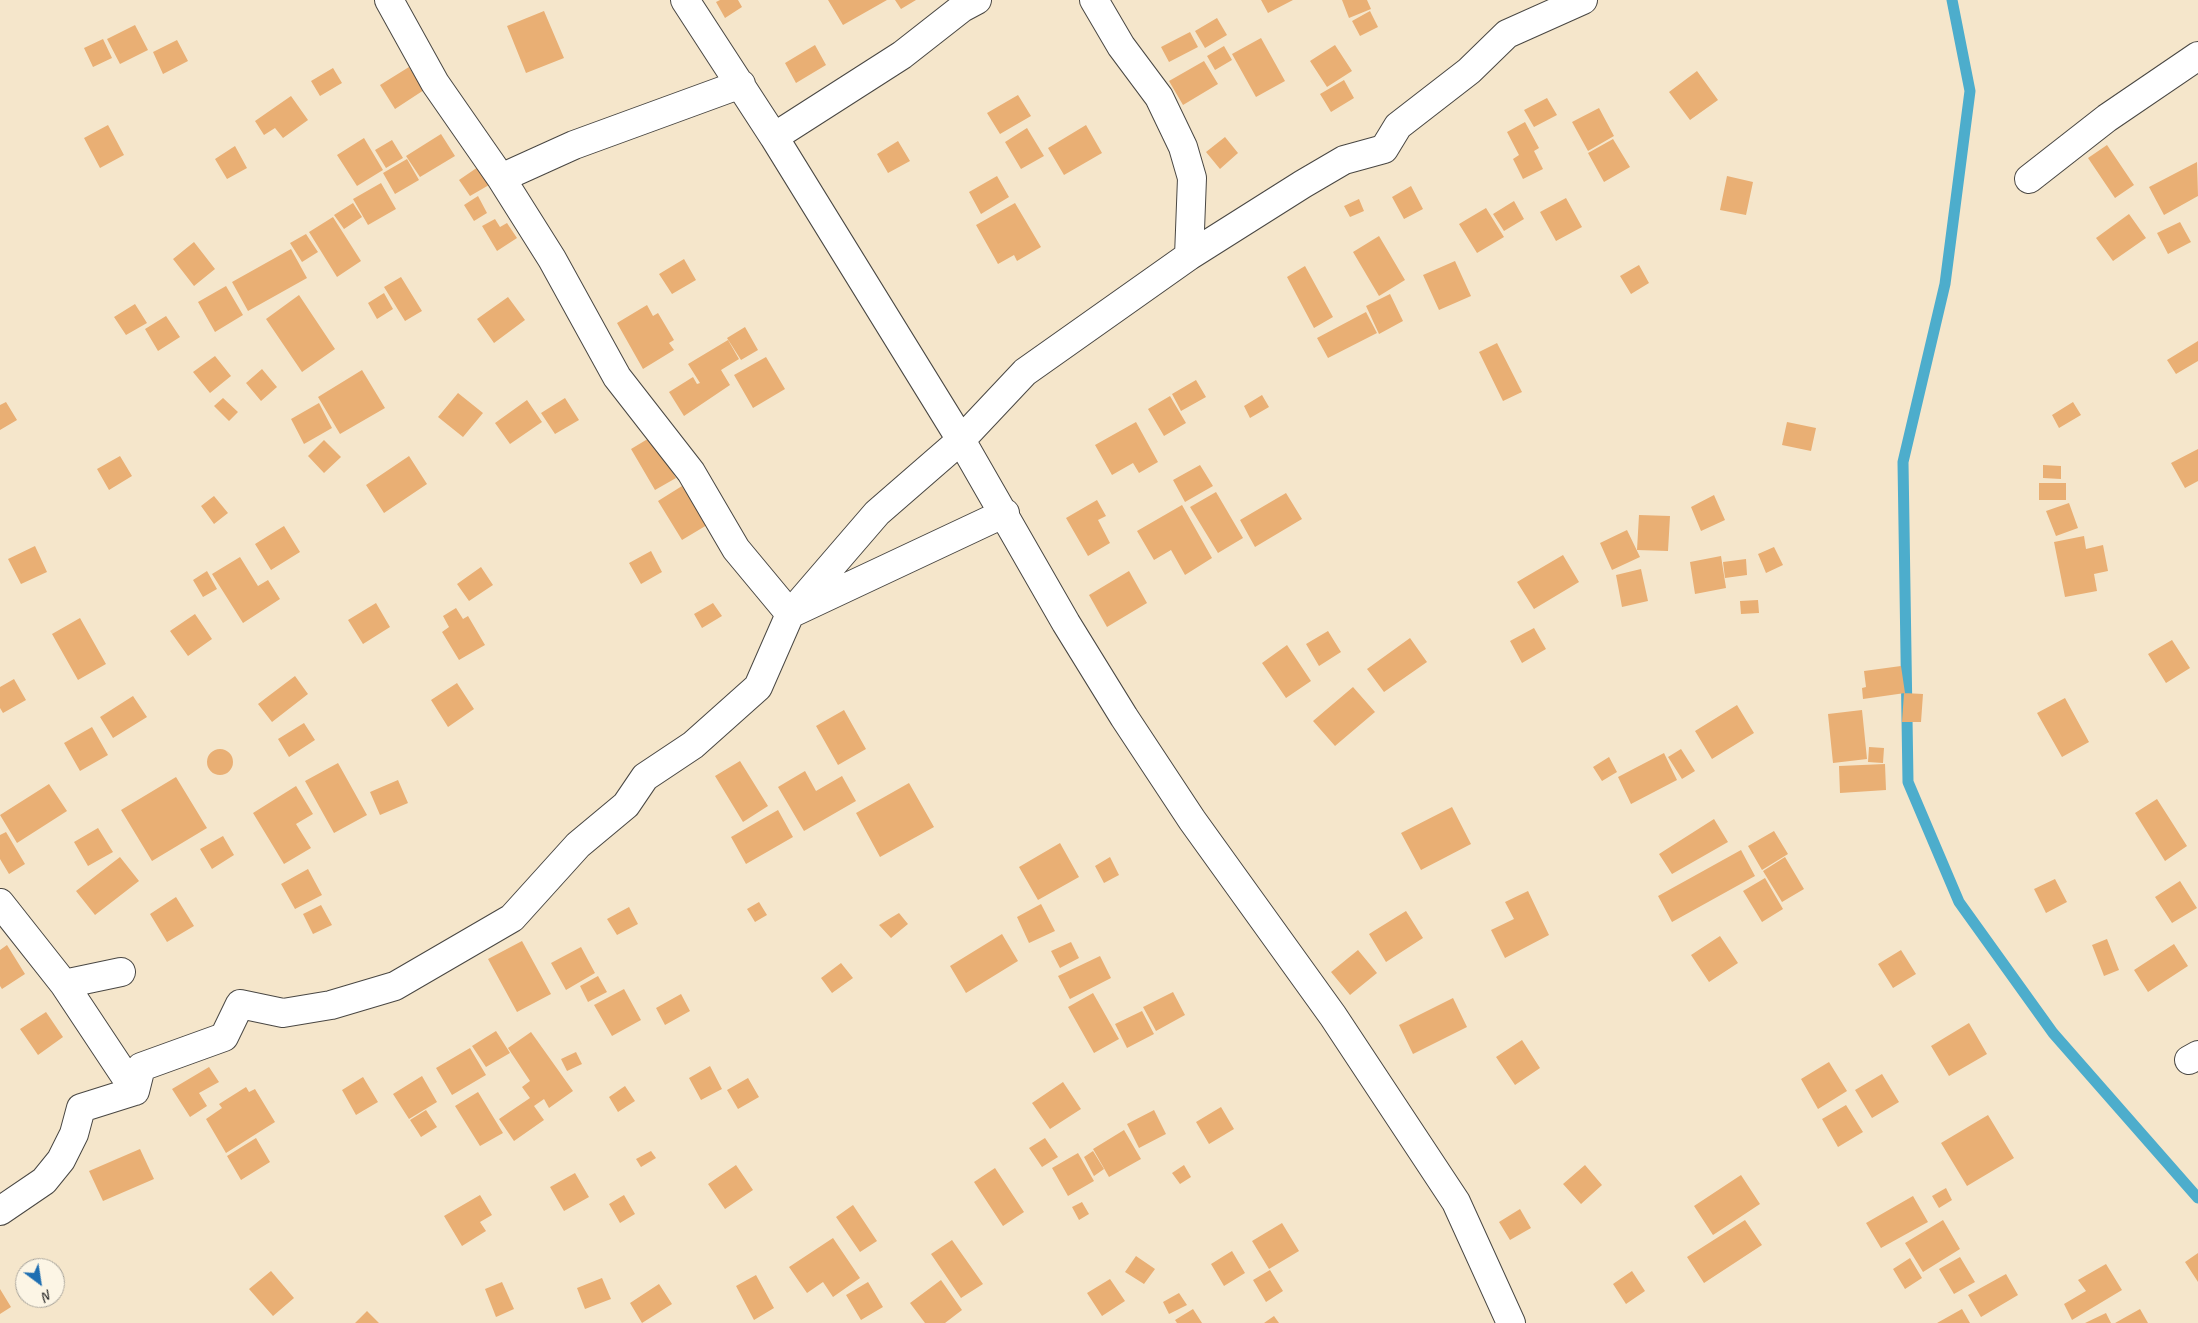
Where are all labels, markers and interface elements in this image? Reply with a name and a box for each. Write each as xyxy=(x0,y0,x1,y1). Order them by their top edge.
north arrow xyxy=(15,1258,65,1308)
text: N xyxy=(39,1286,56,1305)

